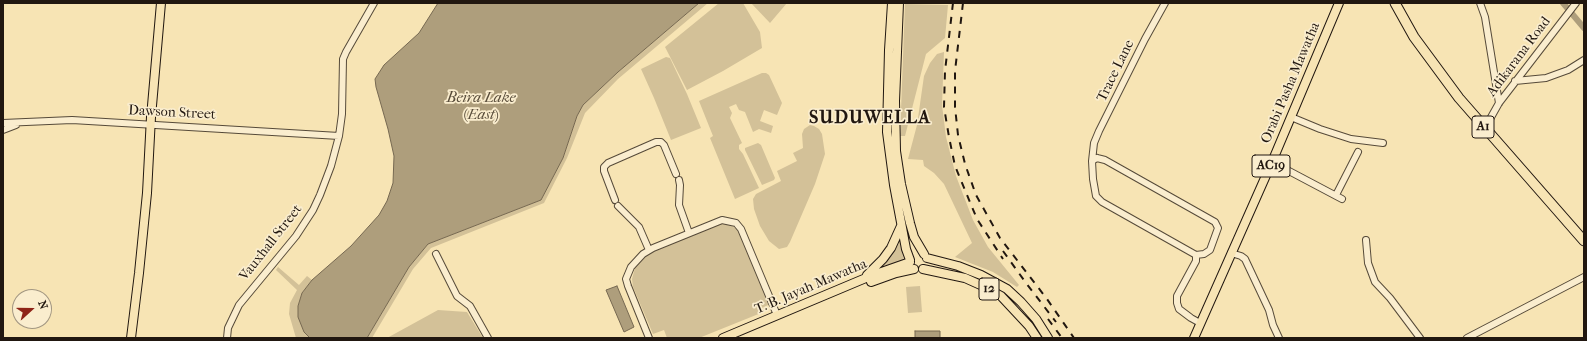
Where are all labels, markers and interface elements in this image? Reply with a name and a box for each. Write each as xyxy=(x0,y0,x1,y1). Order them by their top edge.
street label: Adikarana Road xyxy=(1484,14,1554,100)
street label: Orabi Pasha Mawatha xyxy=(1258,20,1324,146)
street label: Trace Lane xyxy=(1094,37,1138,105)
water label: Beira Lake (East) xyxy=(446,89,516,124)
street label: Dawson Street xyxy=(128,102,216,124)
district label: SUDUWELLA xyxy=(809,108,931,130)
road number: A1 xyxy=(1472,116,1494,138)
road number: AC19 xyxy=(1252,155,1290,177)
street label: Vauxhall Street xyxy=(236,202,306,284)
street label: T. B. Jayah Mawatha xyxy=(752,256,870,318)
road number: 12 xyxy=(979,278,999,300)
north arrow xyxy=(12,289,52,329)
text: N xyxy=(35,299,50,311)

